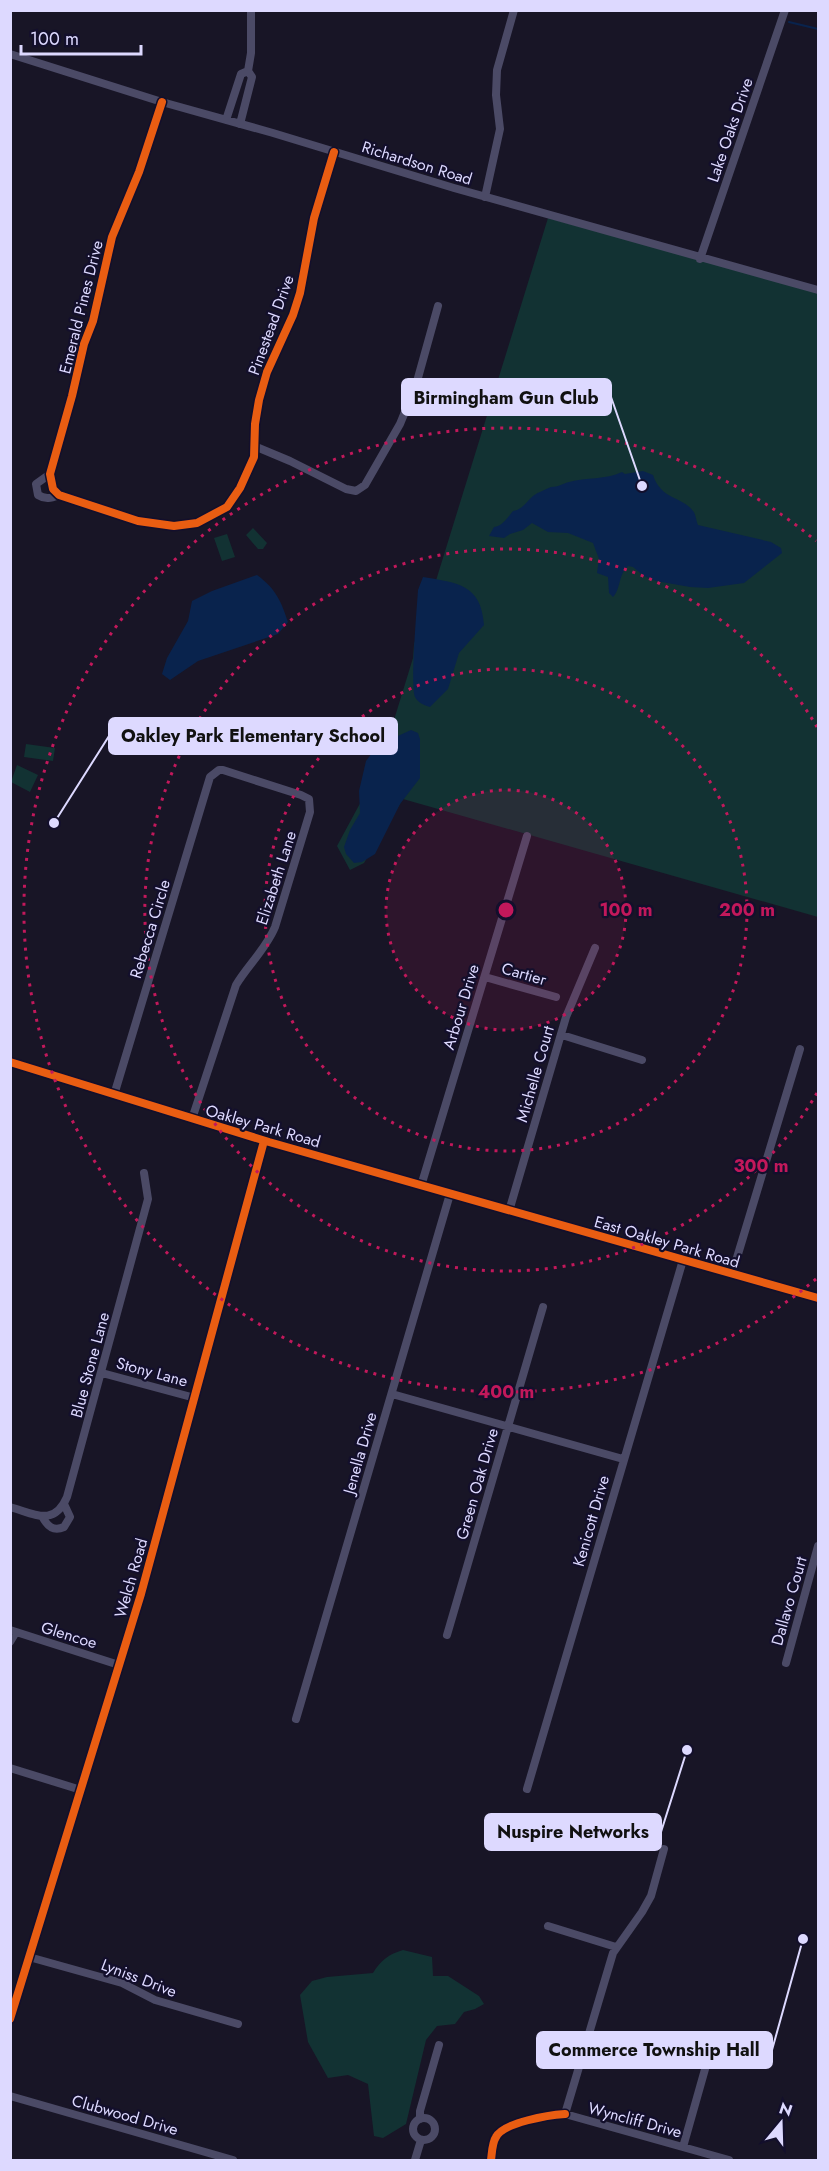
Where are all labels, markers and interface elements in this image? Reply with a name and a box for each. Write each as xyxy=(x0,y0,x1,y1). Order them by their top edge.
scale bar xyxy=(21,18,141,56)
text: 100 m xyxy=(30,26,79,52)
street label: Lake Oaks Drive xyxy=(701,75,759,185)
street label: Richardson Road xyxy=(359,135,475,191)
street label: Emerald Pines Drive xyxy=(53,238,109,376)
street label: Pinestead Drive xyxy=(242,272,300,378)
callout: Birmingham Gun Club xyxy=(402,379,611,415)
text: Birmingham Gun Club xyxy=(413,385,599,411)
callout: Oakley Park Elementary School xyxy=(109,718,397,754)
text: Oakley Park Elementary School xyxy=(121,723,385,749)
street label: Elizabeth Lane xyxy=(250,828,302,928)
street label: Rebecca Circle xyxy=(124,877,176,981)
text: 100 m xyxy=(599,897,653,923)
text: 200 m xyxy=(719,897,775,923)
centre of rings xyxy=(496,900,516,920)
street label: Cartier xyxy=(499,957,550,992)
street label: Arbour Drive xyxy=(437,961,485,1053)
street label: Michelle Court xyxy=(510,1023,560,1125)
street label: Oakley Park Road xyxy=(203,1099,323,1153)
text: 300 m xyxy=(733,1153,789,1179)
street label: East Oakley Park Road xyxy=(592,1210,742,1274)
street label: Blue Stone Lane xyxy=(65,1310,115,1420)
street label: Stony Lane xyxy=(114,1351,190,1393)
text: 400 m xyxy=(478,1379,534,1405)
street label: Jenella Drive xyxy=(337,1409,383,1499)
street label: Green Oak Drive xyxy=(450,1426,504,1542)
street label: Kenicott Drive xyxy=(567,1473,615,1569)
street label: Welch Road xyxy=(109,1535,153,1621)
street label: Dallavo Court xyxy=(765,1554,813,1648)
street label: Glencoe xyxy=(38,1616,100,1654)
callout: Nuspire Networks xyxy=(485,1814,661,1850)
text: Nuspire Networks xyxy=(497,1819,649,1845)
street label: Lyniss Drive xyxy=(98,1953,180,2003)
callout: Commerce Township Hall xyxy=(537,2032,772,2068)
text: Commerce Township Hall xyxy=(549,2037,760,2063)
street label: Clubwood Drive xyxy=(69,2089,181,2141)
north arrow xyxy=(751,2093,811,2153)
street label: Wyncliff Drive xyxy=(586,2096,684,2144)
text: N xyxy=(776,2096,795,2122)

